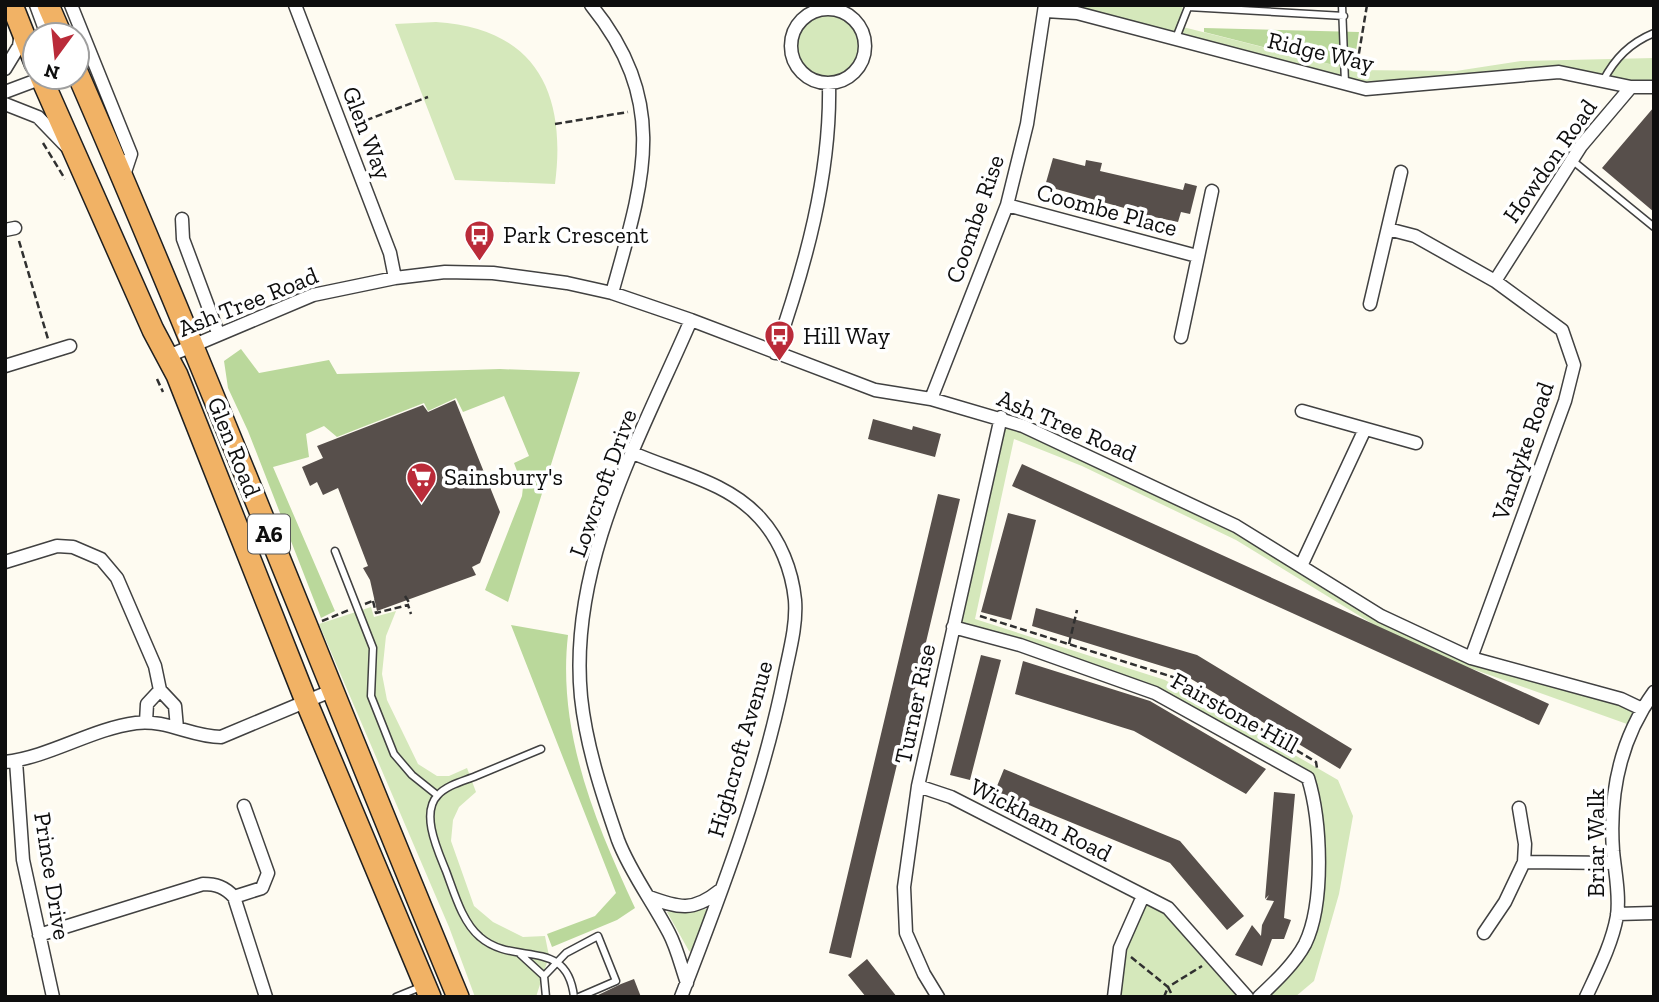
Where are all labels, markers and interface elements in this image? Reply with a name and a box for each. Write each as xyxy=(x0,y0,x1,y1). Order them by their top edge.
north arrow xyxy=(21,21,91,91)
street label: Ridge Way xyxy=(1265,25,1378,78)
text: N xyxy=(42,59,62,85)
street label: Glen Way xyxy=(336,82,399,184)
street label: Howdon Road xyxy=(1496,93,1603,228)
street label: Coombe Rise xyxy=(939,151,1010,287)
street label: Coombe Place xyxy=(1034,177,1181,242)
bus stop icon: Park Crescent xyxy=(463,218,497,262)
place label: Park Crescent xyxy=(503,220,649,249)
street label: Ash Tree Road xyxy=(174,260,322,343)
bus stop icon: Hill Way xyxy=(763,319,797,363)
place label: Hill Way xyxy=(803,321,891,350)
street label: Vandyke Road xyxy=(1485,378,1560,525)
street label: Ash Tree Road xyxy=(993,383,1141,468)
street label: Glen Road xyxy=(201,393,268,501)
street label: Lowcroft Drive xyxy=(562,405,643,561)
supermarket icon: Sainsbury's xyxy=(404,460,438,504)
place label: Sainsbury's xyxy=(444,462,563,491)
road number: A6 xyxy=(248,514,290,554)
street label: Turner Rise xyxy=(888,641,941,767)
street label: Highcroft Avenue xyxy=(700,657,779,840)
street label: Fairstone Hill xyxy=(1166,666,1304,759)
street label: Wickham Road xyxy=(966,771,1117,868)
street label: Briar Walk xyxy=(1581,788,1610,898)
street label: Prince Drive xyxy=(28,810,77,942)

